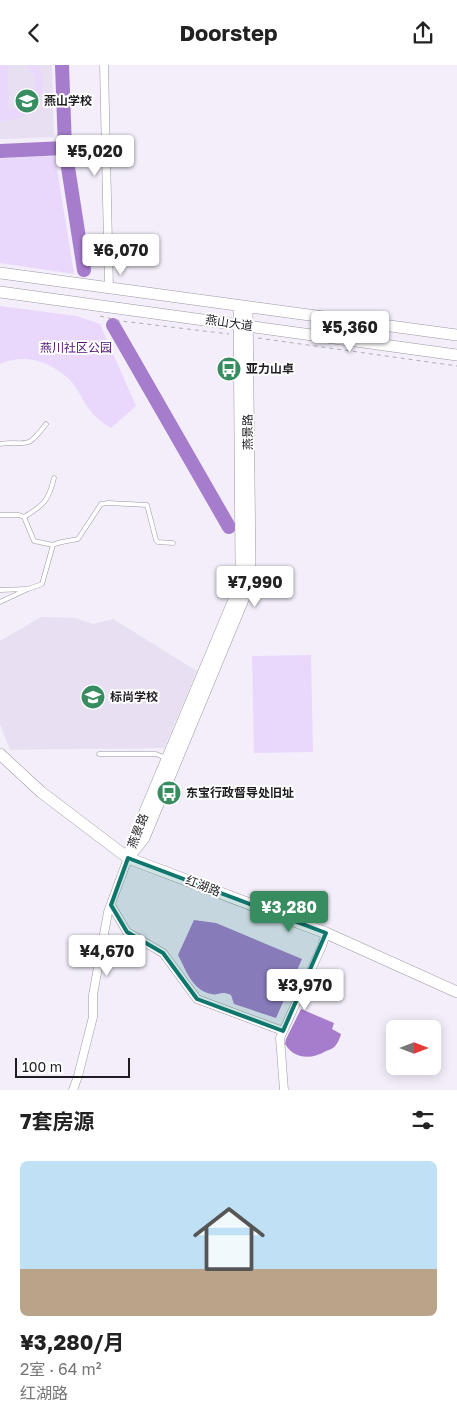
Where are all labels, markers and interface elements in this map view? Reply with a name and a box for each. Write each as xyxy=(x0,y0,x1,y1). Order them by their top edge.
icon: back xyxy=(20,19,48,47)
text: Doorstep xyxy=(179,19,278,46)
icon: share xyxy=(409,19,437,47)
school or university icon: 燕山学校 xyxy=(14,88,40,114)
place label: 燕山学校 xyxy=(44,93,92,108)
pin: ¥5,020 xyxy=(54,135,136,177)
text: ¥5,020 xyxy=(67,141,123,161)
pin: ¥6,070 xyxy=(80,233,162,276)
text: ¥6,070 xyxy=(93,240,149,260)
pin: ¥5,360 xyxy=(309,311,391,353)
street label: 燕山大道 xyxy=(204,312,254,333)
text: ¥5,360 xyxy=(322,317,378,337)
park label: 燕川社区公园 xyxy=(40,340,112,355)
bus stop icon: 亚力山卓 xyxy=(216,356,242,382)
place label: 亚力山卓 xyxy=(246,361,294,376)
street label: 燕景路 xyxy=(240,414,255,450)
pin: ¥7,990 xyxy=(214,565,296,608)
text: ¥7,990 xyxy=(227,572,283,592)
school or university icon: 标尚学校 xyxy=(80,684,106,710)
place label: 标尚学校 xyxy=(110,689,158,704)
bus stop icon: 东宝行政督导处旧址 xyxy=(156,780,182,806)
place label: 东宝行政督导处旧址 xyxy=(186,785,294,800)
street label: 燕景路 xyxy=(124,811,151,850)
street label: 红湖路 xyxy=(184,872,223,899)
pin: ¥3,280 xyxy=(248,891,330,933)
text: ¥3,280 xyxy=(261,897,317,917)
pin: ¥4,670 xyxy=(66,935,148,977)
text: ¥4,670 xyxy=(80,941,134,961)
pin: ¥3,970 xyxy=(264,969,346,1011)
text: ¥3,970 xyxy=(278,975,332,995)
north arrow xyxy=(386,1020,441,1075)
map controls xyxy=(386,1020,441,1075)
scale bar xyxy=(15,1055,130,1078)
text: 100 m xyxy=(22,1058,62,1075)
icon: filters xyxy=(409,1106,437,1134)
text: 7套房源 xyxy=(20,1108,94,1134)
icon: home xyxy=(184,1194,274,1284)
text: ¥3,280/月 xyxy=(20,1329,124,1355)
text: 2室 · 64 m² xyxy=(20,1359,101,1379)
text: 红湖路 xyxy=(20,1383,68,1403)

